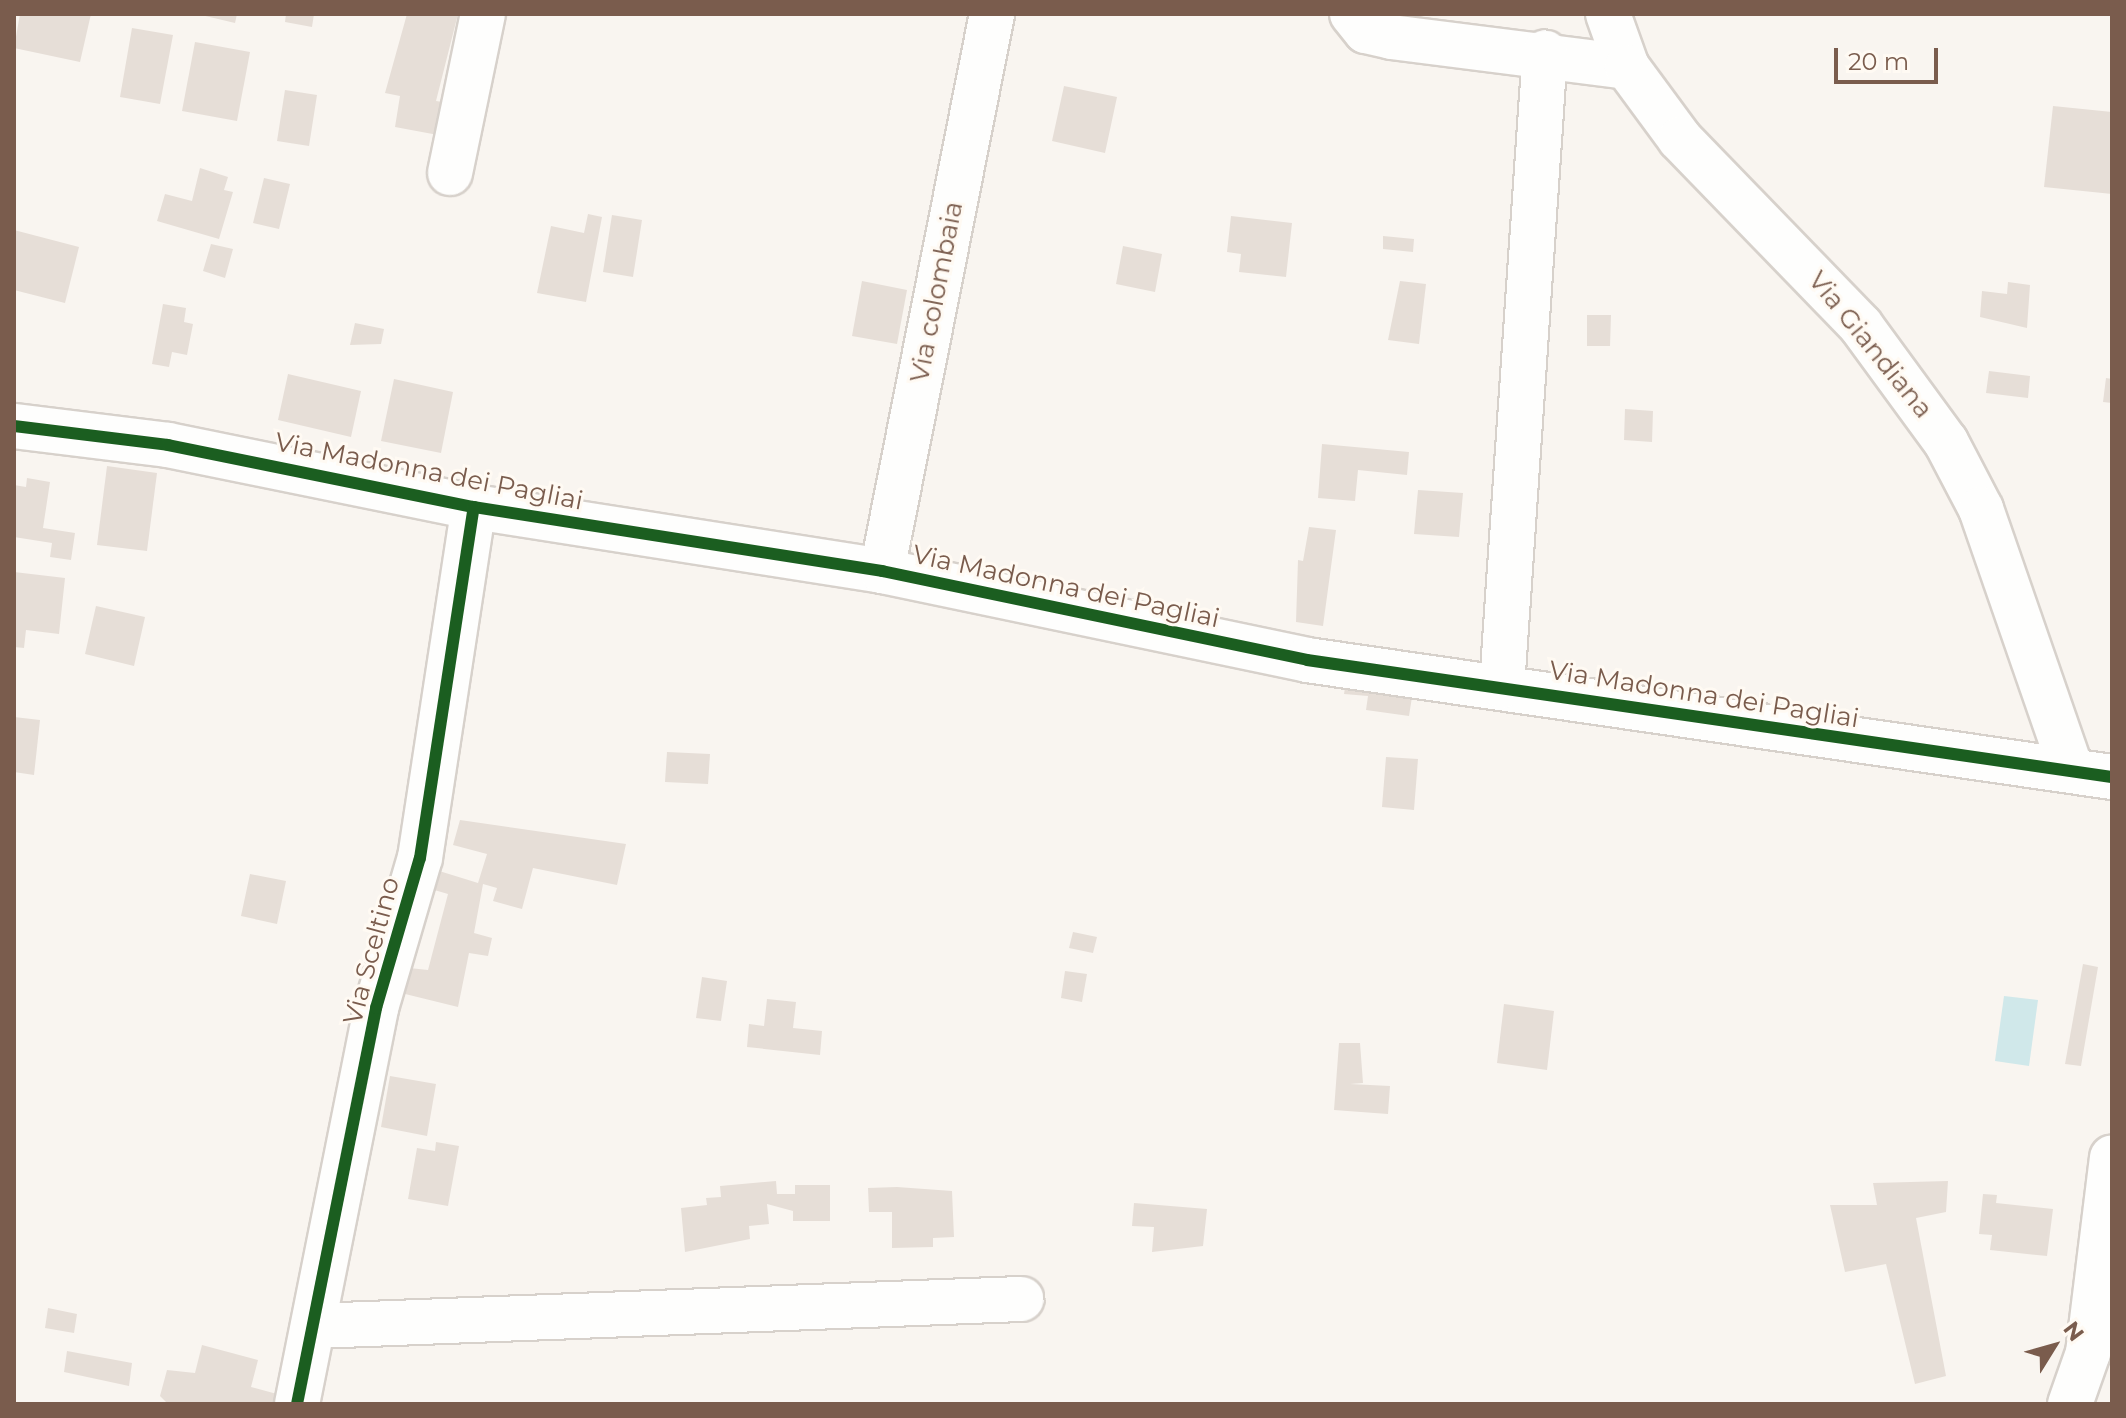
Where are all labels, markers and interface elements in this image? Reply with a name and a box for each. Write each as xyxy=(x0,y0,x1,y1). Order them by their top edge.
scale bar xyxy=(1838,32,1942,82)
text: 20 m xyxy=(1848,47,1909,76)
street label: Via colombaia xyxy=(904,199,970,385)
street label: Via Giandiana xyxy=(1801,265,1939,425)
street label: Via Madonna dei Pagliai xyxy=(272,427,586,517)
street label: Via Madonna dei Pagliai xyxy=(910,539,1222,635)
street label: Via Madonna dei Pagliai xyxy=(1547,655,1861,735)
street label: Via Sceltino xyxy=(337,874,407,1028)
north arrow xyxy=(2014,1306,2094,1386)
text: N xyxy=(2057,1316,2090,1346)

